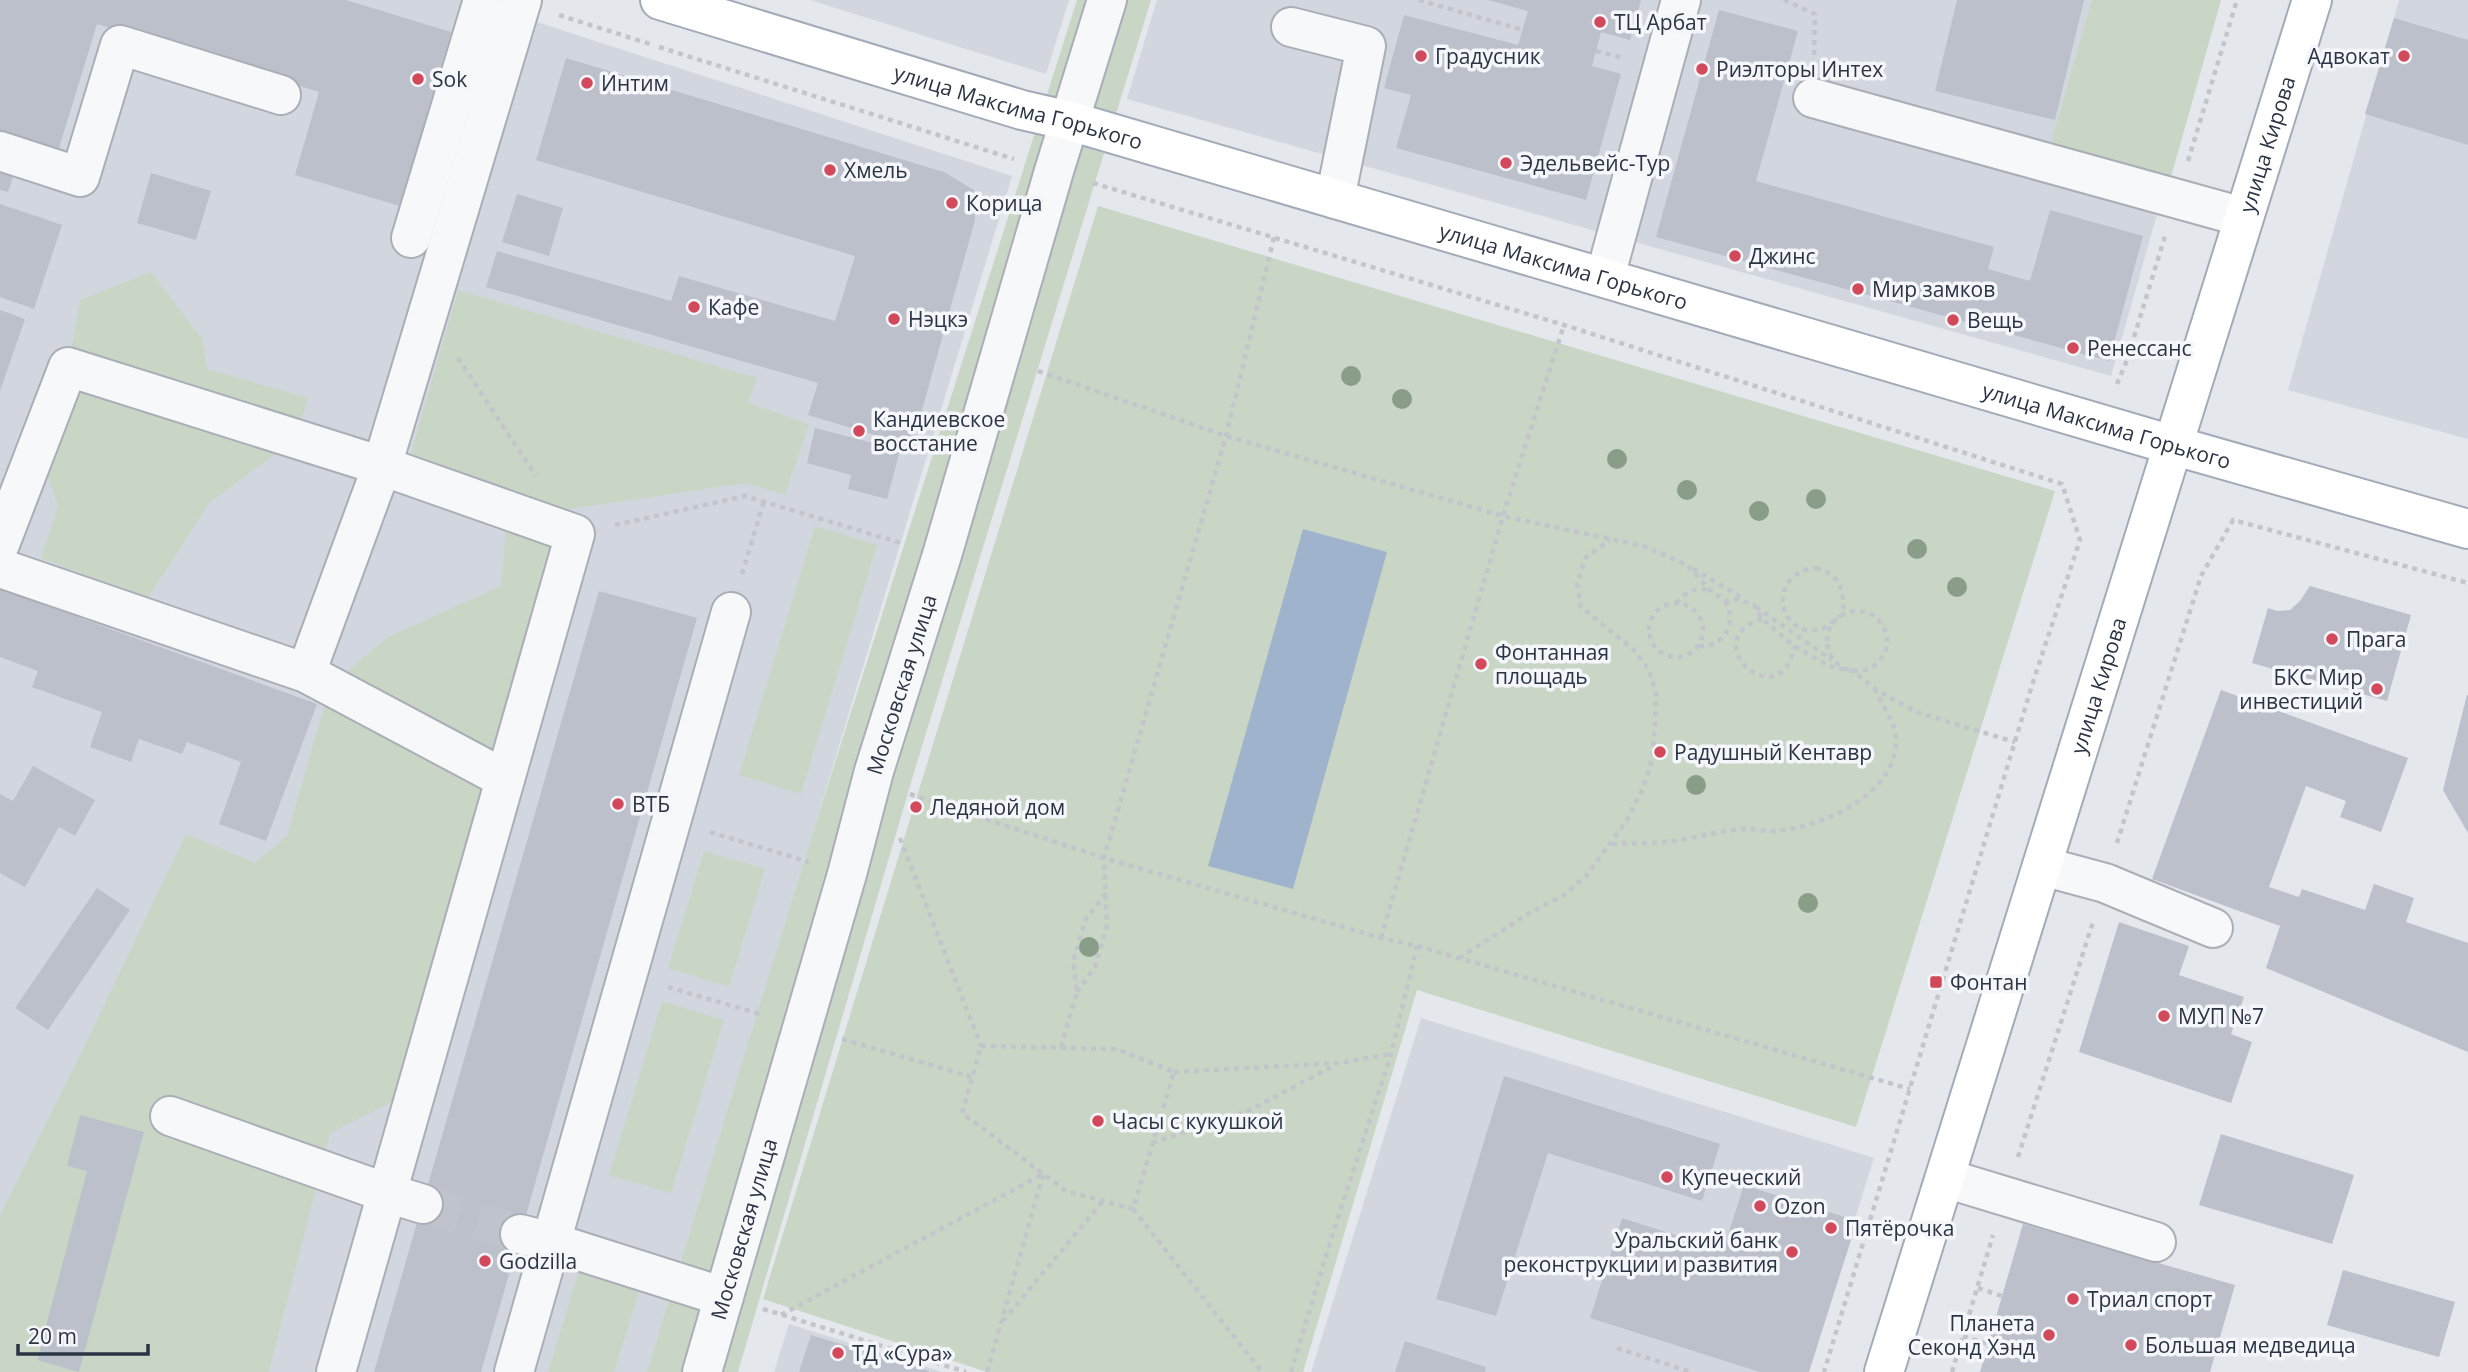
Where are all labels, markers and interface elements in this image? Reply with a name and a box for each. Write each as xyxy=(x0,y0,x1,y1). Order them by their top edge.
place label: ТЦ Арбат xyxy=(1614,8,1707,36)
marker: ТЦ Арбат xyxy=(1592,14,1608,30)
place label: Градусник xyxy=(1435,42,1541,70)
place label: Адвокат xyxy=(2308,42,2390,70)
marker: Градусник xyxy=(1413,48,1429,64)
marker: Адвокат xyxy=(2396,48,2412,64)
place label: Риэлторы Интех xyxy=(1716,55,1883,83)
street label: улица Максима Горького xyxy=(891,58,1146,156)
marker: Риэлторы Интех xyxy=(1694,61,1710,77)
place label: Sok xyxy=(432,65,467,93)
place label: Интим xyxy=(601,69,669,97)
marker: Sok xyxy=(410,71,426,87)
street label: улица Кирова xyxy=(2233,73,2301,216)
marker: Интим xyxy=(579,75,595,91)
place label: Эдельвейс-Тур xyxy=(1520,149,1670,177)
marker: Эдельвейс-Тур xyxy=(1498,155,1514,171)
place label: Хмель xyxy=(844,156,908,184)
marker: Хмель xyxy=(822,162,838,178)
place label: Корица xyxy=(966,189,1042,217)
marker: Корица xyxy=(944,195,960,211)
street label: улица Максима Горького xyxy=(1436,216,1691,316)
place label: Джинс xyxy=(1749,242,1816,270)
marker: Джинс xyxy=(1727,248,1743,264)
place label: Мир замков xyxy=(1872,275,1995,303)
marker: Мир замков xyxy=(1850,281,1866,297)
place label: Кафе xyxy=(708,293,759,321)
marker: Кафе xyxy=(686,299,702,315)
place label: Нэцкэ xyxy=(908,305,968,333)
place label: Вещь xyxy=(1967,306,2024,334)
marker: Нэцкэ xyxy=(886,311,902,327)
marker: Вещь xyxy=(1945,312,1961,328)
place label: Ренессанс xyxy=(2087,334,2192,362)
marker: Ренессанс xyxy=(2065,340,2081,356)
street label: улица Максима Горького xyxy=(1979,376,2234,475)
place label: Кандиевское восстание xyxy=(873,405,1005,457)
marker: Кандиевское восстание xyxy=(851,423,867,439)
street label: Московская улица xyxy=(860,591,943,778)
street label: улица Кирова xyxy=(2064,614,2133,757)
place label: Прага xyxy=(2346,625,2407,653)
marker: Прага xyxy=(2324,631,2340,647)
place label: Фонтанная площадь xyxy=(1495,638,1609,690)
marker: Фонтанная площадь xyxy=(1473,656,1489,672)
place label: БКС Мир инвестиций xyxy=(2239,663,2363,715)
marker: БКС Мир инвестиций xyxy=(2369,681,2385,697)
place label: Радушный Кентавр xyxy=(1674,738,1872,766)
marker: Радушный Кентавр xyxy=(1652,744,1668,760)
place label: ВТБ xyxy=(632,790,670,818)
place label: Ледяной дом xyxy=(930,793,1065,821)
marker: ВТБ xyxy=(610,796,626,812)
marker: Ледяной дом xyxy=(908,799,924,815)
place label: Фонтан xyxy=(1950,968,2028,996)
marker: Фонтан xyxy=(1928,974,1944,990)
place label: МУП №7 xyxy=(2178,1002,2264,1030)
marker: МУП №7 xyxy=(2156,1008,2172,1024)
place label: Часы с кукушкой xyxy=(1112,1107,1284,1135)
marker: Часы с кукушкой xyxy=(1090,1113,1106,1129)
street label: Московская улица xyxy=(704,1135,783,1323)
place label: Купеческий xyxy=(1681,1163,1801,1191)
marker: Купеческий xyxy=(1659,1169,1675,1185)
place label: Ozon xyxy=(1774,1192,1826,1220)
marker: Ozon xyxy=(1752,1198,1768,1214)
place label: Пятёрочка xyxy=(1845,1214,1954,1242)
marker: Пятёрочка xyxy=(1823,1220,1839,1236)
place label: Уральский банк реконструкции и развития xyxy=(1503,1226,1778,1278)
marker: Уральский банк реконструкции и развития xyxy=(1784,1244,1800,1260)
place label: Godzilla xyxy=(499,1247,577,1275)
marker: Godzilla xyxy=(477,1253,493,1269)
place label: Триал спорт xyxy=(2087,1285,2212,1313)
marker: Триал спорт xyxy=(2065,1291,2081,1307)
place label: Планета Секонд Хэнд xyxy=(1908,1309,2035,1361)
scale bar xyxy=(18,1312,147,1356)
text: 20 m xyxy=(28,1322,77,1350)
marker: Планета Секонд Хэнд xyxy=(2041,1327,2057,1343)
place label: Большая медведица xyxy=(2145,1331,2356,1359)
marker: Большая медведица xyxy=(2123,1337,2139,1353)
place label: ТД «Сура» xyxy=(852,1339,952,1367)
marker: ТД «Сура» xyxy=(830,1345,846,1361)

